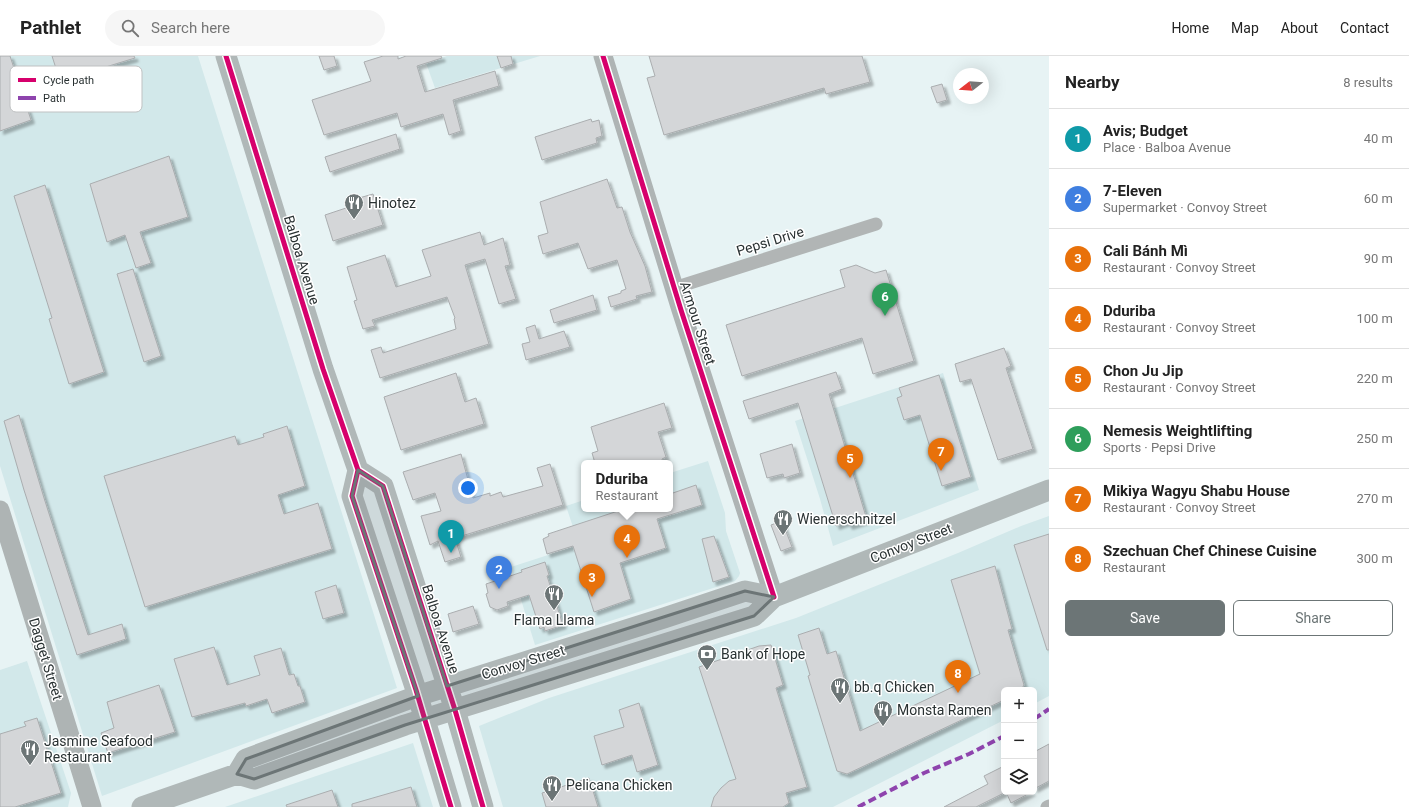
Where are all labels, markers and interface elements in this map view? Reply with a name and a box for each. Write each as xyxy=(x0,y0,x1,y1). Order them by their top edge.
search box xyxy=(105,10,385,46)
text: Pathlet xyxy=(20,16,81,39)
icon: search xyxy=(119,17,141,39)
text: Search here xyxy=(151,19,230,37)
text: Home xyxy=(1171,20,1209,36)
text: Map xyxy=(1231,20,1259,36)
text: About xyxy=(1281,20,1318,36)
text: Contact xyxy=(1340,20,1389,36)
legend xyxy=(10,66,142,112)
north arrow xyxy=(953,68,989,104)
text: Nearby xyxy=(1065,72,1120,92)
text: Cycle path xyxy=(43,74,94,87)
text: 8 results xyxy=(1343,75,1393,90)
text: Path xyxy=(43,92,66,105)
text: Avis; Budget xyxy=(1103,122,1188,140)
text: 1 xyxy=(1074,131,1082,146)
text: 40 m xyxy=(1364,131,1393,146)
text: Place · Balboa Avenue xyxy=(1103,140,1231,155)
text: 7-Eleven xyxy=(1103,182,1162,200)
text: 2 xyxy=(1074,191,1082,206)
text: 60 m xyxy=(1364,191,1393,206)
restaurant icon: Hinotez xyxy=(343,192,365,220)
place label: Hinotez xyxy=(368,195,416,211)
text: Supermarket · Convoy Street xyxy=(1103,200,1267,215)
street label: Balboa Avenue xyxy=(281,213,323,307)
street label: Pepsi Drive xyxy=(734,223,806,259)
text: Cali Bánh Mì xyxy=(1103,242,1188,260)
text: 3 xyxy=(1074,251,1082,266)
text: 90 m xyxy=(1364,251,1393,266)
text: Restaurant · Convoy Street xyxy=(1103,260,1256,275)
street label: Armour Street xyxy=(677,279,719,367)
pin: 6 xyxy=(872,283,898,316)
text: Dduriba xyxy=(1103,302,1156,320)
text: 4 xyxy=(1074,311,1082,326)
text: 100 m xyxy=(1356,311,1393,326)
text: Restaurant · Convoy Street xyxy=(1103,320,1256,335)
text: Chon Ju Jip xyxy=(1103,362,1183,380)
text: 5 xyxy=(1074,371,1082,386)
text: 220 m xyxy=(1356,371,1393,386)
text: Restaurant · Convoy Street xyxy=(1103,380,1256,395)
text: Nemesis Weightlifting xyxy=(1103,422,1252,440)
text: 6 xyxy=(1074,431,1082,446)
text: 250 m xyxy=(1356,431,1393,446)
pin: 7 xyxy=(928,438,954,471)
text: Sports · Pepsi Drive xyxy=(1103,440,1216,455)
pin: 5 xyxy=(837,445,863,478)
popup xyxy=(581,460,673,512)
text: Dduriba xyxy=(596,470,648,488)
your location xyxy=(458,478,478,498)
text: Mikiya Wagyu Shabu House xyxy=(1103,482,1290,500)
text: Restaurant xyxy=(596,488,658,503)
text: 7 xyxy=(1074,491,1082,506)
text: 270 m xyxy=(1356,491,1393,506)
text: Restaurant · Convoy Street xyxy=(1103,500,1256,515)
restaurant icon: Wienerschnitzel xyxy=(772,508,794,536)
place label: Wienerschnitzel xyxy=(797,511,896,527)
pin: 1 xyxy=(438,520,464,553)
street label: Convoy Street xyxy=(868,520,955,566)
pin: 4 xyxy=(614,525,640,558)
text: Szechuan Chef Chinese Cuisine xyxy=(1103,542,1317,560)
text: 8 xyxy=(1074,551,1082,566)
text: 300 m xyxy=(1356,551,1393,566)
pin: 2 xyxy=(486,556,512,589)
text: Restaurant xyxy=(1103,560,1166,575)
pin: 3 xyxy=(579,564,605,597)
street label: Balboa Avenue xyxy=(419,583,463,675)
restaurant icon: Flama Llama xyxy=(543,583,565,611)
button: Save xyxy=(1065,600,1225,636)
button: Share xyxy=(1233,600,1393,636)
place label: Flama Llama xyxy=(514,612,594,628)
street label: Dagget Street xyxy=(26,616,66,702)
street label: Convoy Street xyxy=(479,642,567,682)
bank icon: Bank of Hope xyxy=(696,643,718,671)
place label: Bank of Hope xyxy=(721,646,805,662)
pin: 8 xyxy=(945,660,971,693)
restaurant icon: bb.q Chicken xyxy=(829,676,851,704)
place label: bb.q Chicken xyxy=(854,679,935,695)
map controls xyxy=(1001,687,1037,795)
button: + xyxy=(1001,687,1037,723)
restaurant icon: Monsta Ramen xyxy=(872,699,894,727)
place label: Monsta Ramen xyxy=(897,702,992,718)
button: − xyxy=(1001,723,1037,759)
place label: Jasmine Seafood Restaurant xyxy=(44,733,153,765)
restaurant icon: Jasmine Seafood Restaurant xyxy=(19,738,41,766)
button: layers xyxy=(1001,759,1037,795)
restaurant icon: Pelicana Chicken xyxy=(541,774,563,802)
place label: Pelicana Chicken xyxy=(566,777,672,793)

